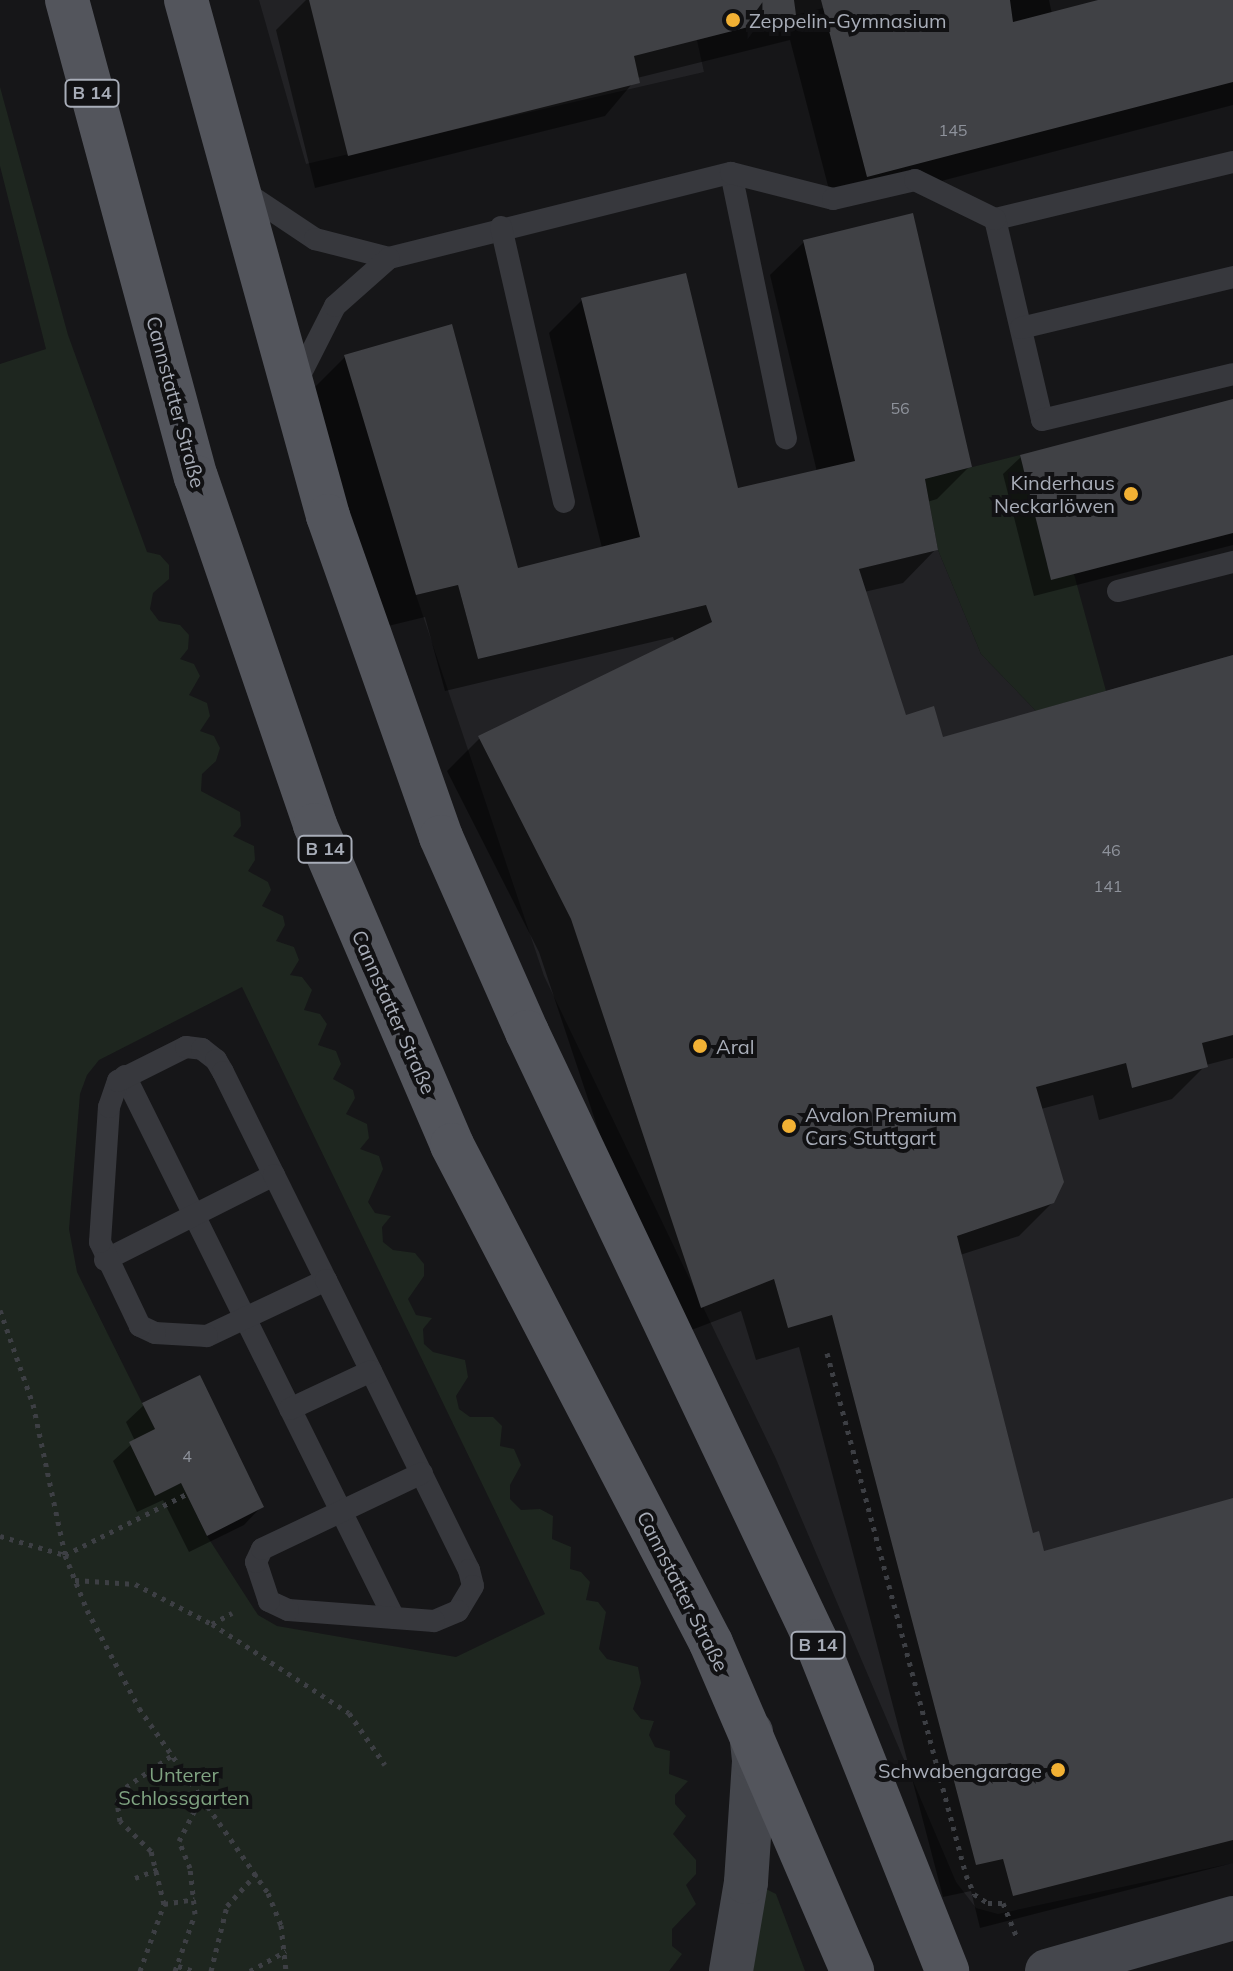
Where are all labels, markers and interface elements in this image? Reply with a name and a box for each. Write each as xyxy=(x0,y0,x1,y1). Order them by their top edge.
place label: Zeppelin-Gymnasium xyxy=(749,8,946,32)
marker: Zeppelin-Gymnasium xyxy=(724,11,742,29)
road number: B 14 xyxy=(64,79,120,107)
house number: 145 xyxy=(939,120,967,140)
street label: Cannstatter Straße xyxy=(142,314,210,490)
house number: 56 xyxy=(890,398,910,418)
place label: Kinderhaus Neckarlöwen xyxy=(994,470,1115,517)
marker: Kinderhaus Neckarlöwen xyxy=(1122,485,1140,503)
road number: B 14 xyxy=(297,835,353,863)
house number: 46 xyxy=(1101,840,1121,860)
house number: 141 xyxy=(1094,876,1122,896)
street label: Cannstatter Straße xyxy=(347,926,441,1098)
place label: Aral xyxy=(716,1034,755,1058)
marker: Aral xyxy=(691,1037,709,1055)
place label: Avalon Premium Cars Stuttgart xyxy=(805,1102,957,1149)
marker: Avalon Premium Cars Stuttgart xyxy=(780,1117,798,1135)
house number: 4 xyxy=(182,1446,192,1466)
street label: Cannstatter Straße xyxy=(632,1507,734,1675)
road number: B 14 xyxy=(790,1631,846,1659)
place label: Schwabengarage xyxy=(878,1758,1042,1782)
marker: Schwabengarage xyxy=(1049,1761,1067,1779)
park label: Unterer Schlossgarten xyxy=(118,1763,250,1810)

